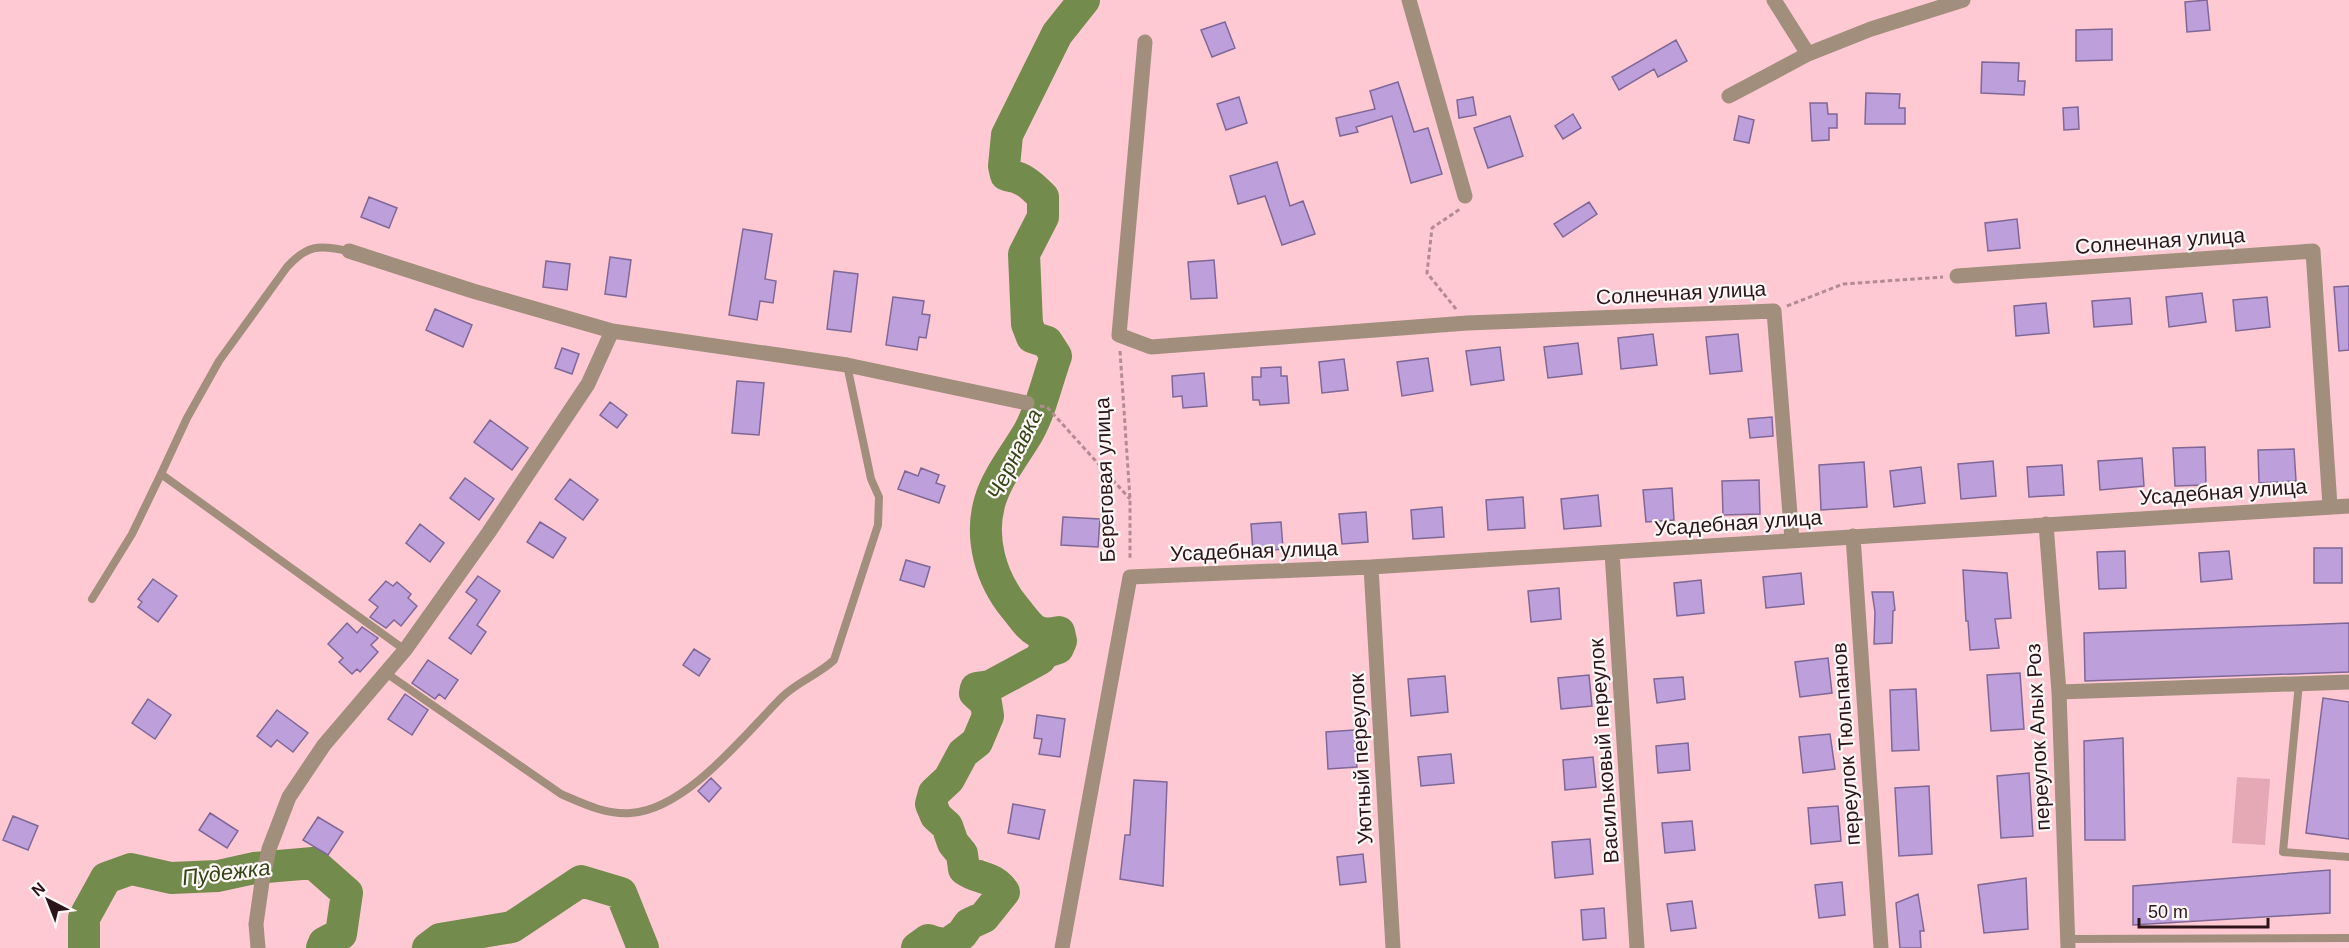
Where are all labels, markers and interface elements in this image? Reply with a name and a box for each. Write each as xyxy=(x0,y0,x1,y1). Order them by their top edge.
street label: Солнечная улица xyxy=(2074,223,2246,258)
street label: Солнечная улица xyxy=(1595,277,1767,308)
street label: Береговая улица xyxy=(1090,397,1119,563)
water label: Чернавка xyxy=(982,405,1047,504)
street label: Усадебная улица xyxy=(2138,474,2308,509)
street label: Усадебная улица xyxy=(1653,505,1823,540)
street label: Усадебная улица xyxy=(1170,536,1339,565)
street label: Васильковый переулок xyxy=(1584,637,1623,864)
street label: переулок Тюльпанов xyxy=(1827,642,1864,846)
street label: переулок Алых Роз xyxy=(2021,643,2054,831)
street label: Уютный переулок xyxy=(1344,672,1376,845)
water label: Пудежка xyxy=(180,855,272,890)
north arrow xyxy=(18,870,78,930)
text: N xyxy=(28,879,48,899)
scale bar xyxy=(2139,891,2268,929)
text: 50 m xyxy=(2148,902,2188,922)

